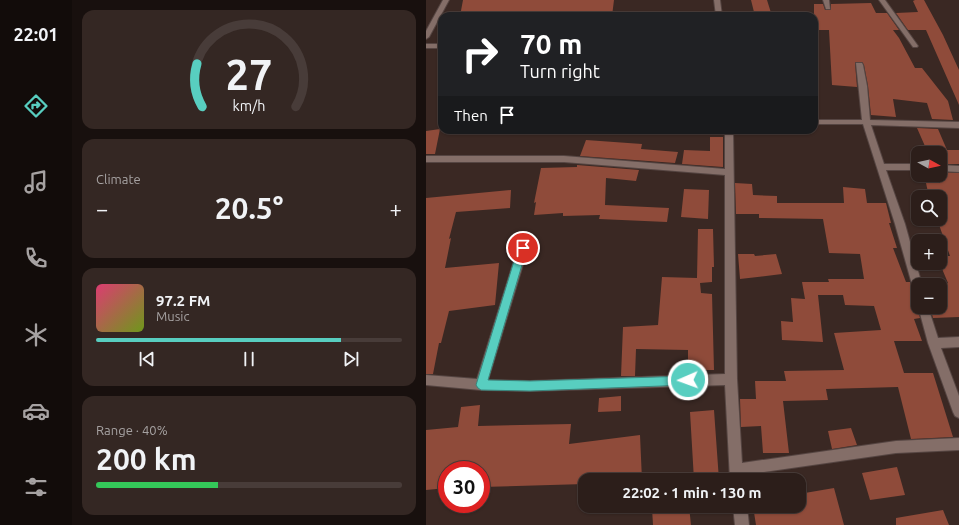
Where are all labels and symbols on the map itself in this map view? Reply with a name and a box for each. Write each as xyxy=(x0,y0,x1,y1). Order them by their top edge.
north arrow xyxy=(911,146,947,182)
pin xyxy=(506,231,540,265)
position arrow xyxy=(667,359,709,401)
speed limit sign: 30 xyxy=(438,461,490,513)

